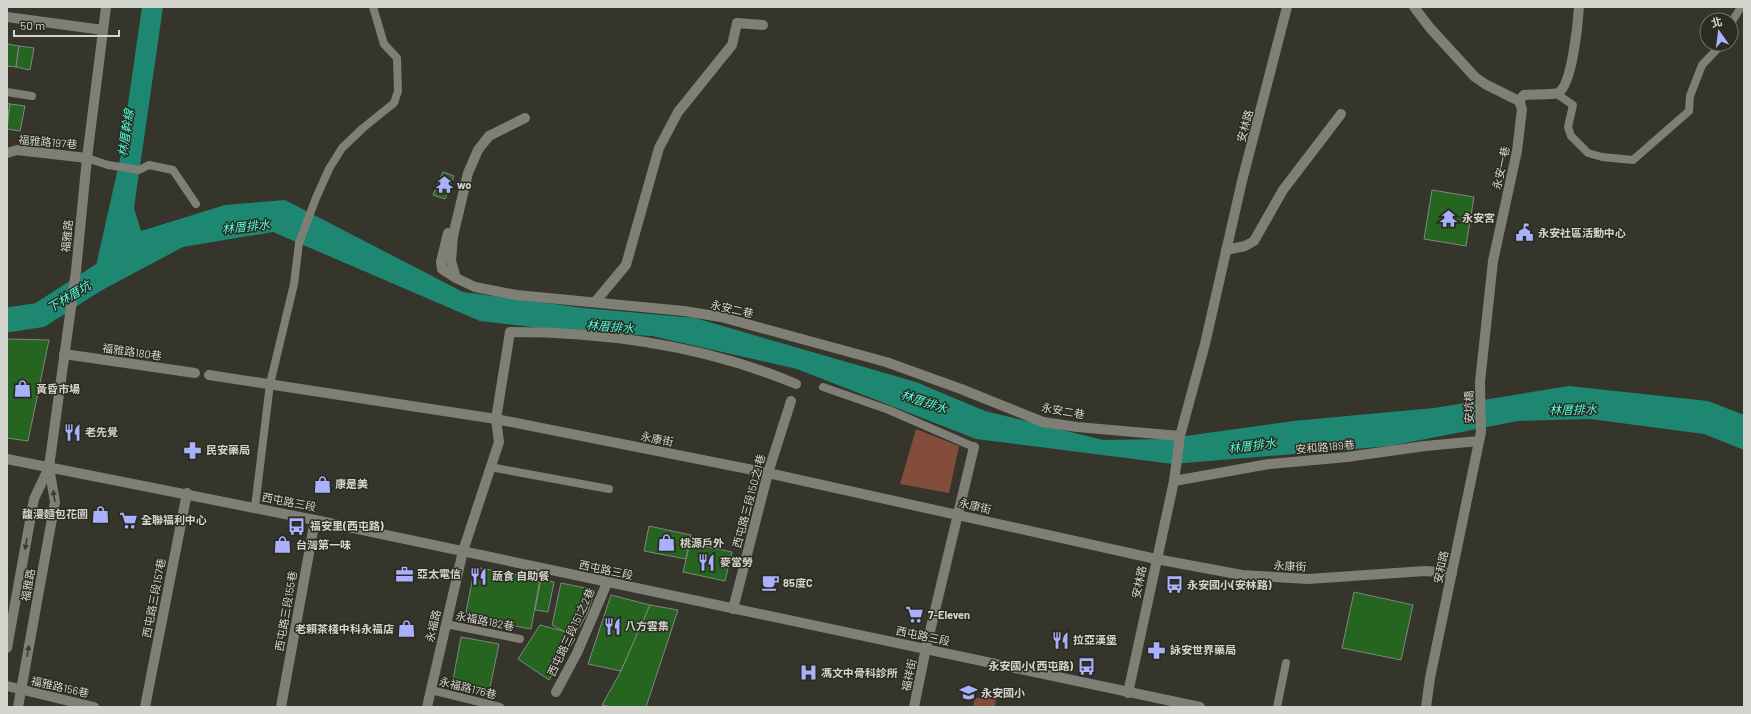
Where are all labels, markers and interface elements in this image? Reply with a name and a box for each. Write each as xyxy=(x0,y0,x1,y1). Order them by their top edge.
scale bar xyxy=(14,12,119,38)
north arrow xyxy=(1699,12,1739,52)
text: 北 xyxy=(1710,14,1723,29)
text: 50 m xyxy=(20,18,45,32)
water label: 林厝幹線 xyxy=(115,106,136,158)
street label: 安林路 xyxy=(1234,108,1255,143)
street label: 福雅路197巷 xyxy=(18,132,78,151)
street label: 永安一巷 xyxy=(1490,145,1511,191)
temple icon: wo xyxy=(434,175,454,195)
place label: wo xyxy=(457,178,471,191)
temple icon: 永安宮 xyxy=(1439,208,1459,228)
place label: 永安宮 xyxy=(1462,211,1495,224)
water label: 林厝排水 xyxy=(221,216,271,235)
street label: 福雅路 xyxy=(58,219,75,253)
public building icon: 永安社區活動中心 xyxy=(1515,223,1535,243)
place label: 永安社區活動中心 xyxy=(1538,226,1626,239)
water label: 下林厝坑 xyxy=(44,277,94,315)
street label: 永安二巷 xyxy=(709,297,755,320)
water label: 林厝排水 xyxy=(586,317,636,335)
street label: 福雅路180巷 xyxy=(102,341,163,362)
shop icon: 黃昏市場 xyxy=(13,379,33,399)
place label: 黃昏市場 xyxy=(36,382,80,395)
water label: 林厝排水 xyxy=(899,387,950,416)
street label: 安坑橋 xyxy=(1462,390,1475,424)
street label: 永安二巷 xyxy=(1040,400,1086,421)
water label: 林厝排水 xyxy=(1549,402,1598,416)
restaurant icon: 老先覺 xyxy=(62,422,82,442)
place label: 老先覺 xyxy=(85,425,118,438)
street label: 永康街 xyxy=(640,429,675,448)
water label: 林厝排水 xyxy=(1227,435,1278,455)
street label: 安和路189巷 xyxy=(1295,437,1355,456)
pharmacy icon: 民安藥局 xyxy=(183,440,203,460)
place label: 民安藥局 xyxy=(206,443,250,456)
street label: 西屯路三段150之1巷 xyxy=(730,453,767,549)
shop icon: 康是美 xyxy=(312,474,332,494)
place label: 康是美 xyxy=(335,477,368,490)
one-way arrow xyxy=(51,490,57,502)
street label: 西屯路三段 xyxy=(261,490,317,513)
street label: 永康街 xyxy=(958,495,993,516)
shop icon: 馥漫麵包花園 xyxy=(91,504,111,524)
place label: 馥漫麵包花園 xyxy=(22,507,88,520)
supermarket icon: 全聯福利中心 xyxy=(118,510,138,530)
place label: 全聯福利中心 xyxy=(141,513,207,526)
bus stop icon: 福安里(西屯路) xyxy=(287,516,307,536)
place label: 福安里(西屯路) xyxy=(310,519,384,532)
shop icon: 桃源戶外 xyxy=(657,533,677,553)
shop icon: 台灣第一味 xyxy=(273,535,293,555)
place label: 桃源戶外 xyxy=(680,536,724,549)
one-way arrow xyxy=(22,538,28,550)
place label: 台灣第一味 xyxy=(296,538,351,551)
street label: 安和路 xyxy=(1431,549,1450,584)
restaurant icon: 麥當勞 xyxy=(697,552,717,572)
place label: 麥當勞 xyxy=(720,555,753,568)
street label: 西屯路三段157巷 xyxy=(139,557,168,639)
street label: 西屯路三段 xyxy=(578,557,634,582)
street label: 永康街 xyxy=(1273,558,1307,573)
office icon: 亞太電信 xyxy=(394,564,414,584)
street label: 安林路 xyxy=(1129,564,1148,599)
restaurant icon: 蔬食 自助餐 xyxy=(469,566,489,586)
place label: 亞太電信 xyxy=(417,567,461,580)
street label: 福雅路 xyxy=(18,568,37,602)
place label: 蔬食 自助餐 xyxy=(492,569,549,582)
street label: 西屯路三段155巷 xyxy=(272,570,299,652)
cafe icon: 85度C xyxy=(760,573,780,593)
bus stop icon: 永安國小(安林路) xyxy=(1164,575,1184,595)
place label: 85度C xyxy=(783,576,813,589)
place label: 永安國小(安林路) xyxy=(1187,578,1272,591)
street label: 西屯路三段151之2巷 xyxy=(544,586,597,678)
supermarket icon: 7-Eleven xyxy=(905,605,925,625)
street label: 永福路 xyxy=(422,608,443,643)
street label: 永福路182巷 xyxy=(455,608,516,633)
place label: 7-Eleven xyxy=(928,608,970,621)
restaurant icon: 八方雲集 xyxy=(602,616,622,636)
shop icon: 老賴茶棧中科永福店 xyxy=(397,619,417,639)
place label: 八方雲集 xyxy=(625,619,669,632)
place label: 老賴茶棧中科永福店 xyxy=(295,622,394,635)
street label: 西屯路三段 xyxy=(895,623,951,648)
restaurant icon: 拉亞漢堡 xyxy=(1050,630,1070,650)
place label: 拉亞漢堡 xyxy=(1073,633,1117,646)
pharmacy icon: 詠安世界藥局 xyxy=(1147,640,1167,660)
place label: 詠安世界藥局 xyxy=(1170,643,1236,656)
one-way arrow xyxy=(25,645,31,657)
bus stop icon: 永安國小(西屯路) xyxy=(1076,656,1096,676)
street label: 福祥街 xyxy=(899,657,918,692)
place label: 永安國小(西屯路) xyxy=(988,659,1073,672)
hospital icon: 馮文中骨科診所 xyxy=(798,663,818,683)
place label: 馮文中骨科診所 xyxy=(821,666,898,679)
street label: 福雅路156巷 xyxy=(30,674,90,700)
street label: 永福路176巷 xyxy=(438,674,498,701)
school or university icon: 永安國小 xyxy=(958,683,978,703)
place label: 永安國小 xyxy=(981,686,1025,699)

